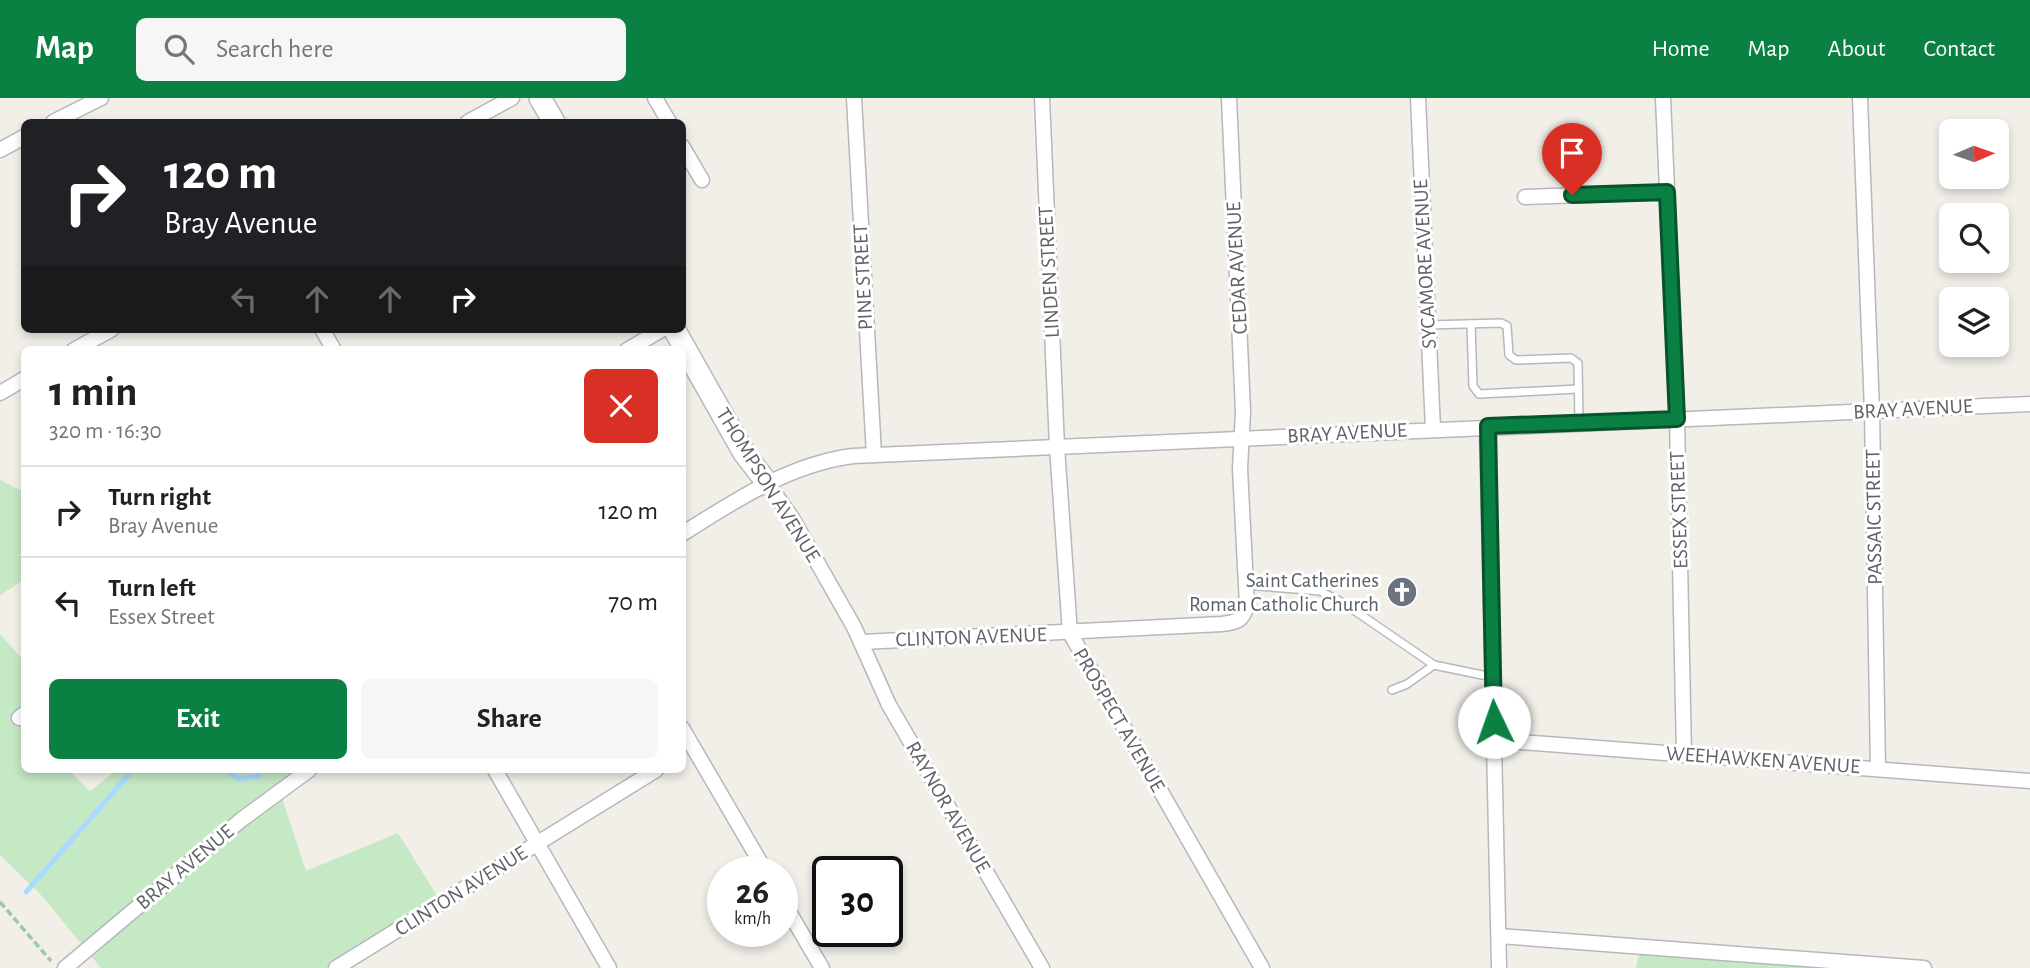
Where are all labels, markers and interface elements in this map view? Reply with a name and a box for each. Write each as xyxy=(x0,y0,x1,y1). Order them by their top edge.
search box xyxy=(136,18,626,81)
icon: search xyxy=(160,30,198,68)
text: Map xyxy=(35,32,94,65)
text: Search here xyxy=(216,36,334,62)
text: Home xyxy=(1652,37,1710,61)
text: Map xyxy=(1748,37,1790,61)
text: About xyxy=(1828,37,1885,61)
text: Contact xyxy=(1923,37,1995,61)
north arrow xyxy=(1939,119,2009,189)
map controls xyxy=(1939,119,2009,357)
pin xyxy=(1542,123,1602,195)
icon: arrive xyxy=(1553,134,1591,172)
icon: right xyxy=(49,147,140,238)
text: 120 m xyxy=(164,149,277,198)
street label: SYCAMORE AVENUE xyxy=(1410,179,1440,349)
street label: CEDAR AVENUE xyxy=(1223,201,1251,335)
button: search xyxy=(1939,203,2009,273)
street label: LINDEN STREET xyxy=(1035,205,1063,339)
text: Bray Avenue xyxy=(164,207,317,239)
street label: PINE STREET xyxy=(850,223,876,331)
icon: left xyxy=(225,280,263,318)
icon: ahead xyxy=(298,280,336,318)
icon: ahead xyxy=(371,280,409,318)
icon: right xyxy=(444,280,482,318)
button: layers xyxy=(1939,287,2009,357)
button: close xyxy=(584,369,658,443)
text: 1 min xyxy=(49,371,138,413)
street label: BRAY AVENUE xyxy=(1853,395,1973,423)
street label: THOMPSON AVENUE xyxy=(712,404,824,566)
street label: BRAY AVENUE xyxy=(1287,419,1407,447)
text: 320 m · 16:30 xyxy=(49,420,162,443)
street label: PASSAIC STREET xyxy=(1862,449,1886,585)
street label: ESSEX STREET xyxy=(1666,451,1692,569)
text: Turn right xyxy=(108,484,211,510)
icon: right xyxy=(49,493,87,531)
text: 120 m xyxy=(598,498,658,524)
text: Bray Avenue xyxy=(108,515,218,538)
place label: Saint Catherines Roman Catholic Church xyxy=(1189,570,1379,615)
text: Turn left xyxy=(108,575,196,601)
church icon: Saint Catherines Roman Catholic Church xyxy=(1385,575,1419,609)
icon: left xyxy=(49,584,87,622)
text: 70 m xyxy=(608,589,658,615)
text: Essex Street xyxy=(108,606,215,629)
street label: CLINTON AVENUE xyxy=(895,624,1047,650)
street label: PROSPECT AVENUE xyxy=(1069,644,1169,796)
button: Exit xyxy=(49,679,347,759)
button: Share xyxy=(361,679,658,759)
position arrow xyxy=(1457,685,1531,759)
street label: RAYNOR AVENUE xyxy=(902,738,994,876)
street label: WEEHAWKEN AVENUE xyxy=(1665,743,1861,777)
street label: BRAY AVENUE xyxy=(132,820,238,914)
street label: CLINTON AVENUE xyxy=(391,842,531,940)
speed limit sign: 30 xyxy=(812,856,903,947)
text: 26 xyxy=(736,875,769,910)
text: km/h xyxy=(734,910,771,928)

